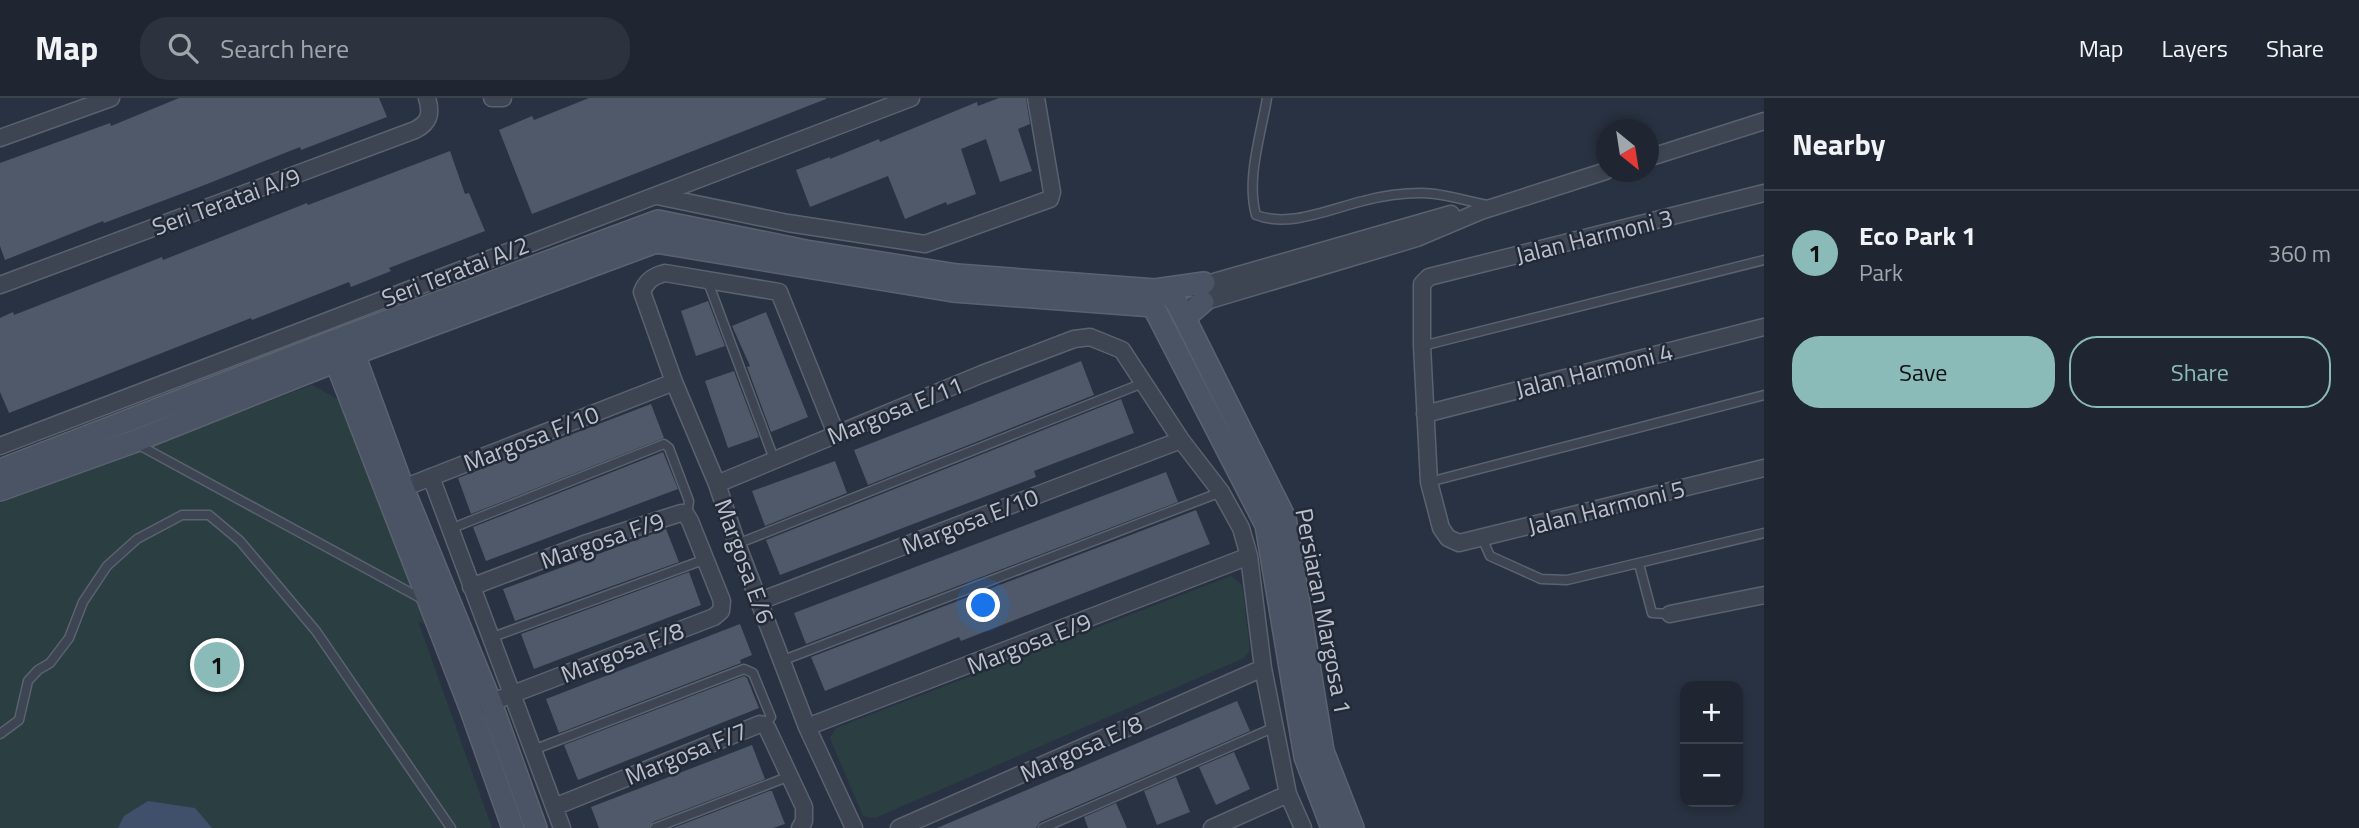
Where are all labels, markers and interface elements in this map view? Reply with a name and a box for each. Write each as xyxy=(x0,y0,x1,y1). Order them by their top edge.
search box xyxy=(140,17,630,80)
text: Map xyxy=(35,23,98,73)
icon: search xyxy=(164,29,202,67)
text: Search here xyxy=(220,29,349,68)
text: Map xyxy=(2079,30,2124,66)
text: Layers xyxy=(2162,30,2228,66)
text: Share xyxy=(2266,30,2324,66)
north arrow xyxy=(1596,119,1659,182)
text: Nearby xyxy=(1792,121,1885,167)
street label: Seri Teratai A/9 xyxy=(147,157,305,245)
street label: Jalan Harmoni 3 xyxy=(1512,199,1676,273)
text: Eco Park 1 xyxy=(1859,216,1976,255)
street label: Seri Teratai A/2 xyxy=(376,226,534,316)
text: 1 xyxy=(1809,236,1821,271)
text: 360 m xyxy=(2268,236,2331,271)
text: Park xyxy=(1859,255,1903,290)
street label: Jalan Harmoni 4 xyxy=(1512,333,1676,407)
button: Save xyxy=(1792,336,2055,408)
button: Share xyxy=(2069,336,2331,408)
street label: Margosa E/11 xyxy=(822,366,968,454)
street label: Margosa F/10 xyxy=(458,396,604,480)
street label: Jalan Harmoni 5 xyxy=(1524,470,1688,544)
street label: Margosa E/10 xyxy=(896,478,1044,564)
street label: Margosa E/6 xyxy=(706,494,784,628)
street label: Margosa F/9 xyxy=(535,502,669,578)
street label: Persiaran Margosa 1 xyxy=(1286,505,1362,717)
your location xyxy=(966,588,1000,622)
street label: Margosa E/9 xyxy=(962,603,1096,683)
street label: Margosa F/8 xyxy=(555,612,689,692)
pin: 1 xyxy=(194,639,240,691)
map controls xyxy=(1680,681,1743,807)
button: + xyxy=(1680,681,1743,744)
street label: Margosa E/8 xyxy=(1014,705,1148,791)
street label: Margosa F/7 xyxy=(619,712,753,794)
button: − xyxy=(1680,744,1743,807)

